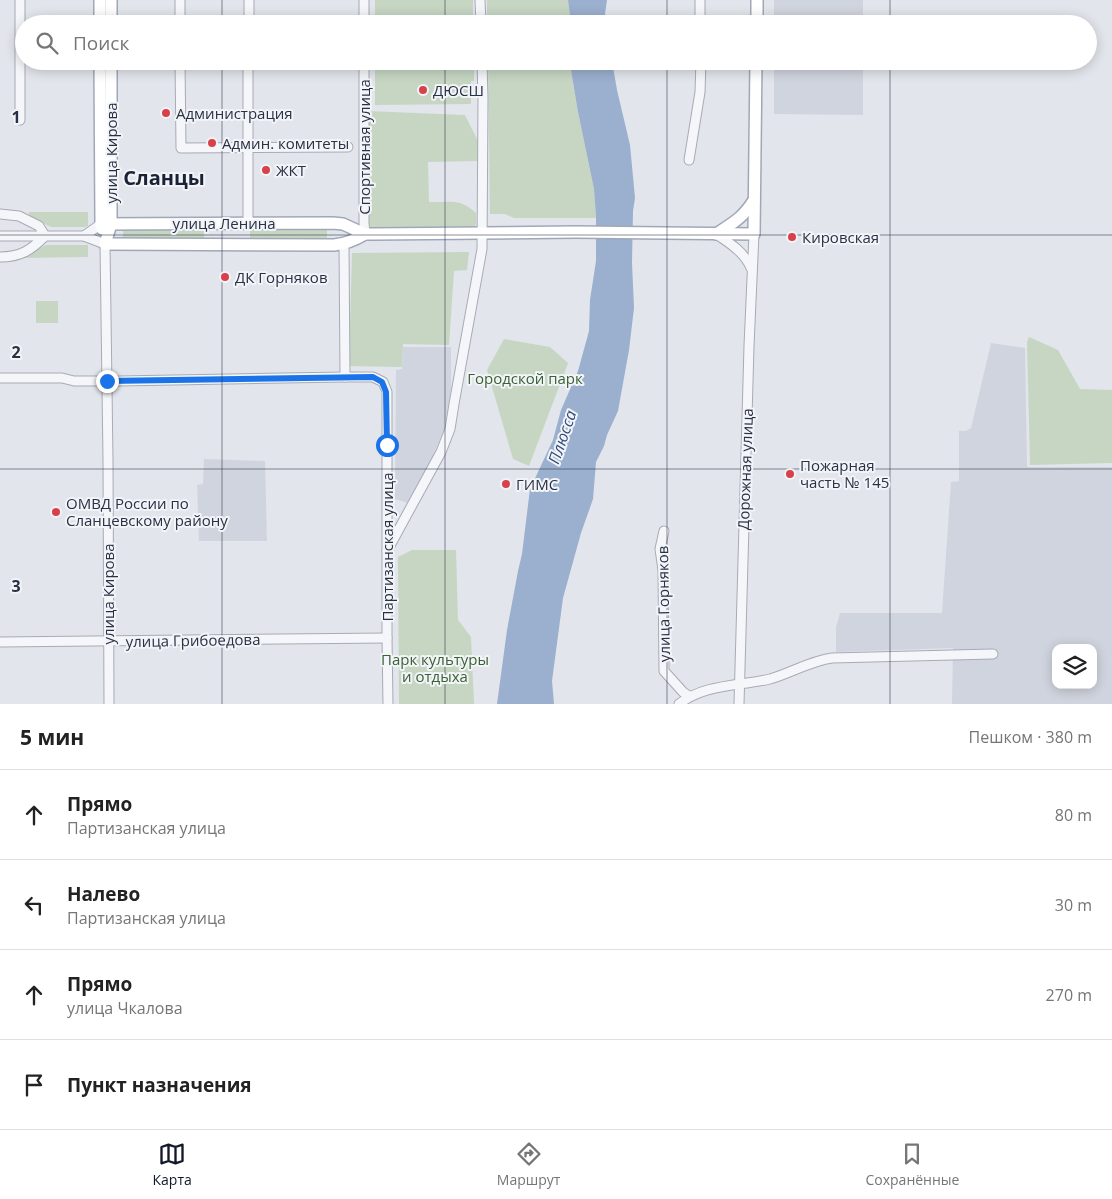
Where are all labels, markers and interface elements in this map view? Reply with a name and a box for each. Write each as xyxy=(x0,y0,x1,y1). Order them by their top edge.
search box xyxy=(15,15,1097,70)
icon: search xyxy=(33,29,61,57)
text: Поиск xyxy=(73,30,129,56)
street label: Спортивная улица xyxy=(354,79,374,215)
place label: ДЮСШ xyxy=(433,80,484,100)
marker: ДЮСШ xyxy=(417,84,429,96)
street label: улица Кирова xyxy=(101,102,121,204)
place label: Администрация xyxy=(176,103,293,123)
text: 1 xyxy=(11,106,21,128)
marker: Администрация xyxy=(160,107,172,119)
place label: Админ. комитеты xyxy=(222,133,349,153)
marker: Админ. комитеты xyxy=(206,137,218,149)
place label: ЖКТ xyxy=(276,160,307,180)
district label: Сланцы xyxy=(123,164,205,191)
marker: ЖКТ xyxy=(260,164,272,176)
street label: улица Ленина xyxy=(172,213,276,233)
place label: Кировская xyxy=(802,227,879,247)
marker: Кировская xyxy=(786,231,798,243)
place label: ДК Горняков xyxy=(235,267,328,287)
marker: ДК Горняков xyxy=(219,271,231,283)
text: 2 xyxy=(11,341,21,363)
park label: Городской парк xyxy=(467,368,583,388)
route end xyxy=(96,370,119,393)
water label: Плюсса xyxy=(543,407,581,467)
street label: Дорожная улица xyxy=(733,408,757,530)
route start xyxy=(376,434,399,457)
place label: Пожарная часть № 145 xyxy=(800,455,889,492)
marker: Пожарная часть № 145 xyxy=(784,468,796,480)
street label: Партизанская улица xyxy=(377,473,397,621)
place label: ГИМС xyxy=(516,474,558,494)
marker: ГИМС xyxy=(500,478,512,490)
place label: ОМВД России по Сланцевскому району xyxy=(66,493,228,530)
marker: ОМВД России по Сланцевскому району xyxy=(50,506,62,518)
street label: улица Кирова xyxy=(98,543,118,645)
street label: улица Горняков xyxy=(652,546,674,662)
text: 3 xyxy=(11,575,21,597)
street label: улица Грибоедова xyxy=(125,629,261,651)
map controls xyxy=(1052,644,1097,689)
button: layers xyxy=(1052,644,1097,689)
park label: Парк культуры и отдыха xyxy=(381,649,489,686)
text: 5 мин xyxy=(20,723,84,751)
text: Пешком · 380 m xyxy=(969,726,1092,748)
text: Прямо xyxy=(67,791,132,817)
icon: ahead xyxy=(20,801,48,829)
text: 80 m xyxy=(1055,804,1092,826)
text: Партизанская улица xyxy=(67,817,226,839)
text: Налево xyxy=(67,881,140,907)
icon: left xyxy=(20,891,48,919)
text: 30 m xyxy=(1055,894,1092,916)
text: Партизанская улица xyxy=(67,907,226,929)
text: Прямо xyxy=(67,971,132,997)
icon: ahead xyxy=(20,981,48,1009)
text: 270 m xyxy=(1046,984,1092,1006)
text: улица Чкалова xyxy=(67,997,183,1019)
icon: arrive xyxy=(20,1071,48,1099)
text: Пункт назначения xyxy=(67,1072,252,1098)
tab: Карта xyxy=(153,1140,192,1189)
tab: Маршрут xyxy=(497,1140,560,1189)
tab: Сохранённые xyxy=(865,1140,959,1189)

